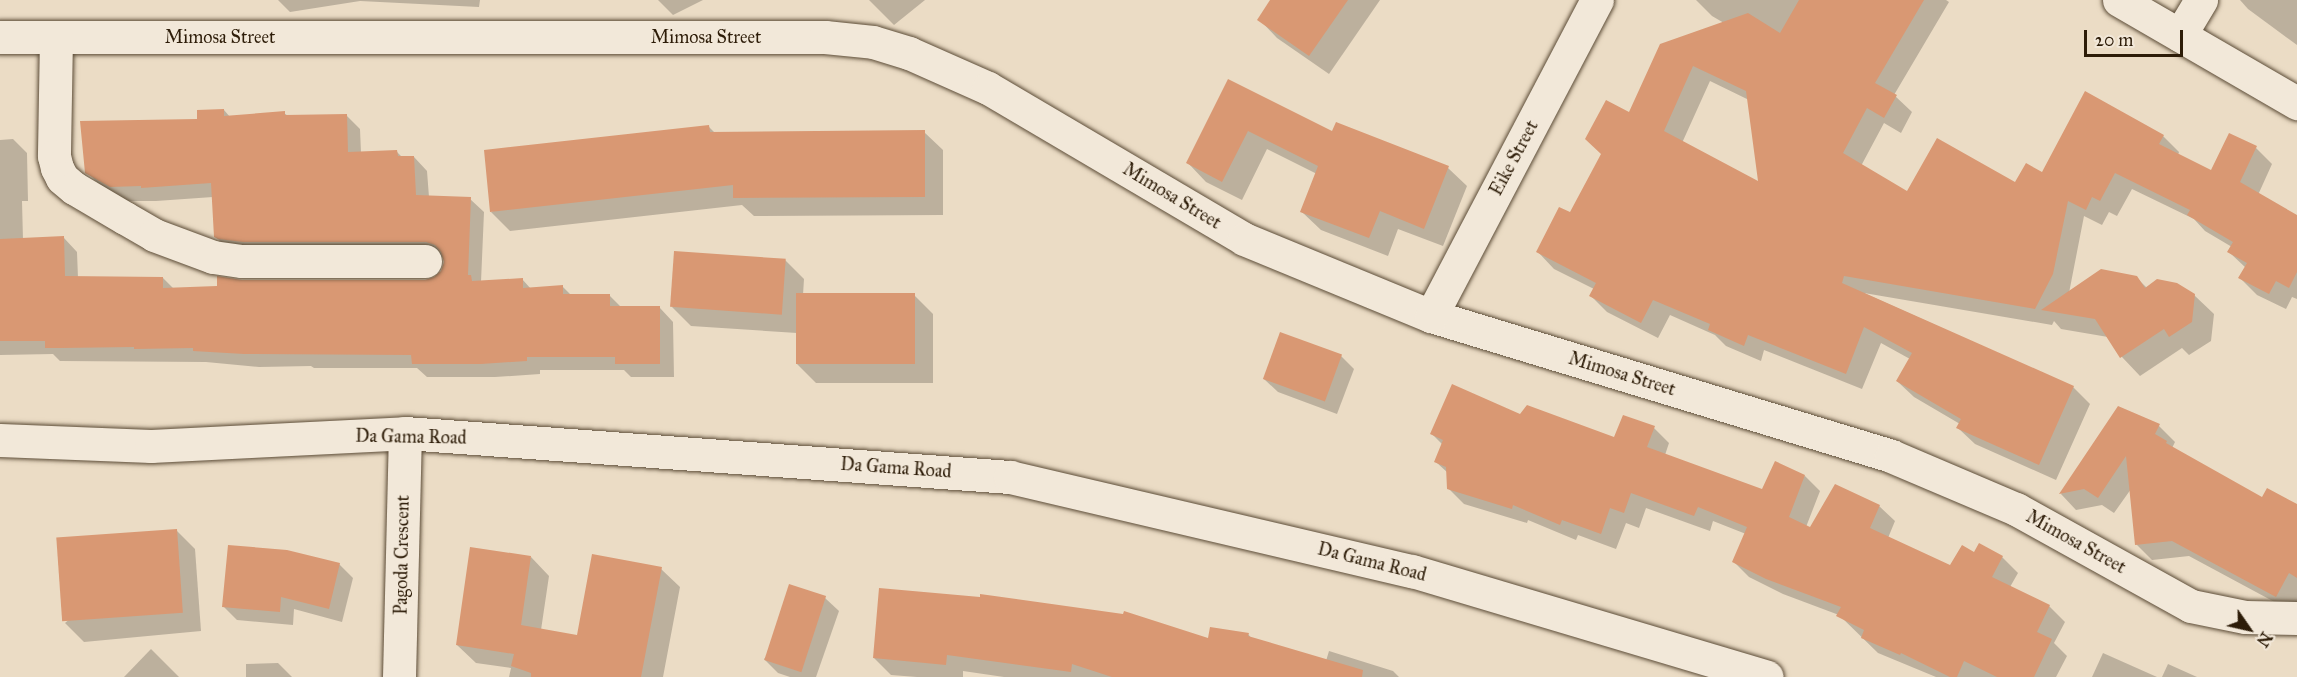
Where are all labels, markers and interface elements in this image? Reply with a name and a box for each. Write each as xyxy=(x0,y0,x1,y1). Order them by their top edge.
scale bar xyxy=(2087,18,2186,56)
street label: Mimosa Street xyxy=(165,26,275,48)
street label: Mimosa Street xyxy=(651,26,761,48)
text: 20 m xyxy=(2095,29,2133,51)
street label: Eike Street xyxy=(1485,117,1543,199)
street label: Mimosa Street xyxy=(1119,158,1225,234)
street label: Mimosa Street xyxy=(1566,348,1678,400)
street label: Da Gama Road xyxy=(355,425,467,449)
street label: Da Gama Road xyxy=(840,453,952,483)
street label: Pagoda Crescent xyxy=(390,495,414,615)
street label: Mimosa Street xyxy=(2022,506,2130,578)
street label: Da Gama Road xyxy=(1315,538,1429,586)
north arrow xyxy=(2219,599,2279,659)
text: N xyxy=(2253,628,2276,650)

